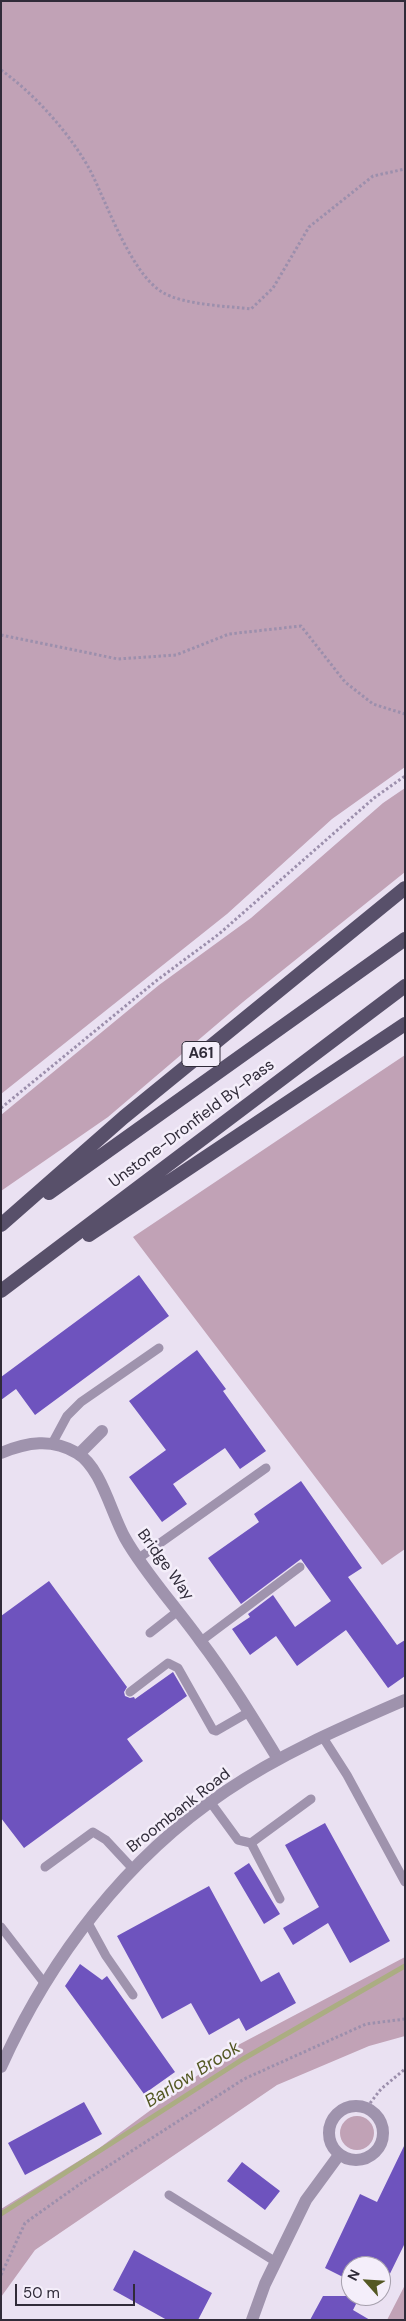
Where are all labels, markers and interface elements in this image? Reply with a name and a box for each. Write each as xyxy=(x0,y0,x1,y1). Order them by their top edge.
road number: A61 xyxy=(182,1042,220,1066)
street label: Unstone-Dronfield By-Pass xyxy=(106,1056,278,1192)
street label: Bridge Way xyxy=(133,1526,197,1604)
street label: Broombank Road xyxy=(123,1765,235,1857)
water label: Barlow Brook xyxy=(141,2037,245,2113)
north arrow xyxy=(341,2256,391,2306)
text: N xyxy=(343,2266,364,2283)
scale bar xyxy=(18,2274,138,2306)
text: 50 m xyxy=(23,2283,60,2303)

